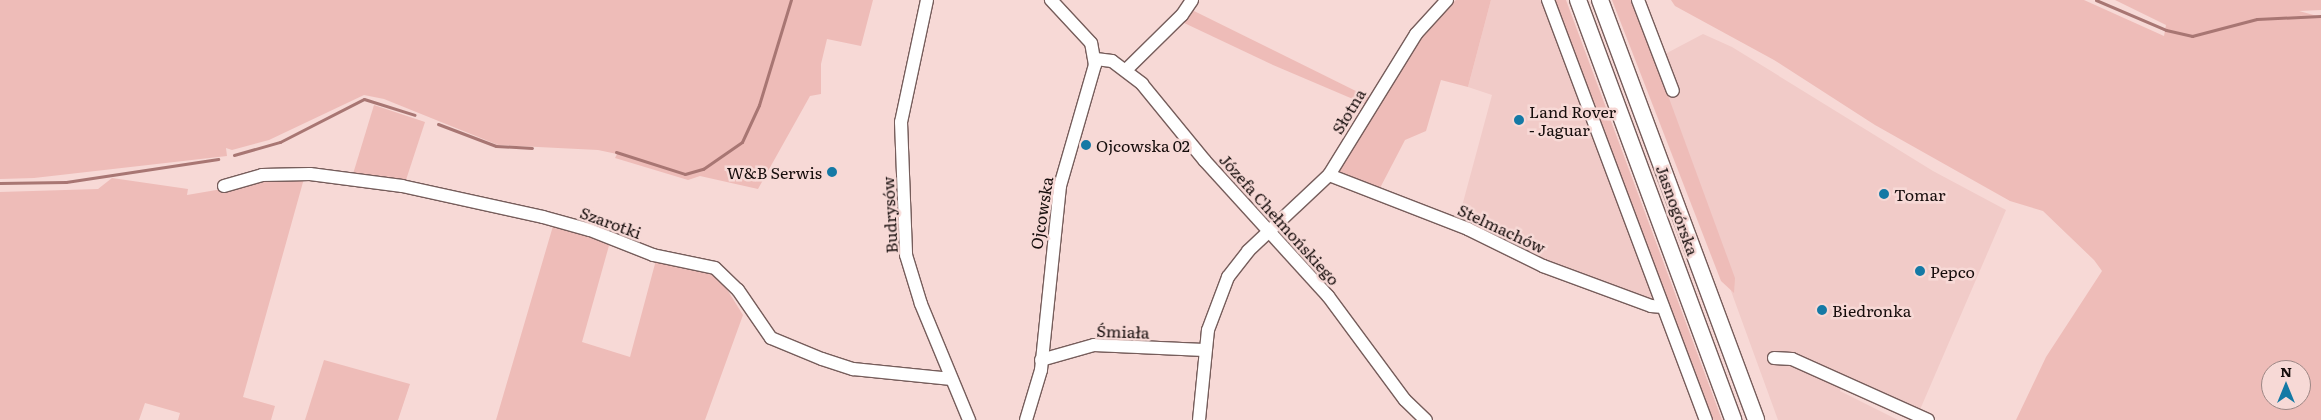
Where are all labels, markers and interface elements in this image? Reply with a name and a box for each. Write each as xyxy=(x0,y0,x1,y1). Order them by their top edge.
street label: Słotna xyxy=(1327,85,1369,137)
place label: Land Rover - Jaguar xyxy=(1529,101,1616,139)
marker: Land Rover - Jaguar xyxy=(1513,114,1525,126)
place label: Ojcowska 02 xyxy=(1096,135,1190,155)
marker: Ojcowska 02 xyxy=(1080,139,1092,151)
street label: Józefa Chełmońskiego xyxy=(1216,149,1344,289)
place label: W&B Serwis xyxy=(727,162,822,182)
street label: Jasnogórska xyxy=(1653,162,1703,258)
marker: W&B Serwis xyxy=(826,166,838,178)
street label: Ojcowska xyxy=(1026,175,1056,251)
street label: Budrysów xyxy=(877,176,901,254)
place label: Tomar xyxy=(1894,184,1945,204)
marker: Tomar xyxy=(1878,188,1890,200)
street label: Stelmachów xyxy=(1455,199,1549,257)
street label: Szarotki xyxy=(578,202,644,242)
place label: Pepco xyxy=(1930,261,1975,281)
marker: Pepco xyxy=(1914,265,1926,277)
place label: Biedronka xyxy=(1832,300,1911,320)
marker: Biedronka xyxy=(1816,304,1828,316)
street label: Śmiała xyxy=(1096,320,1150,342)
north arrow xyxy=(2261,360,2311,410)
text: N xyxy=(2280,361,2292,381)

